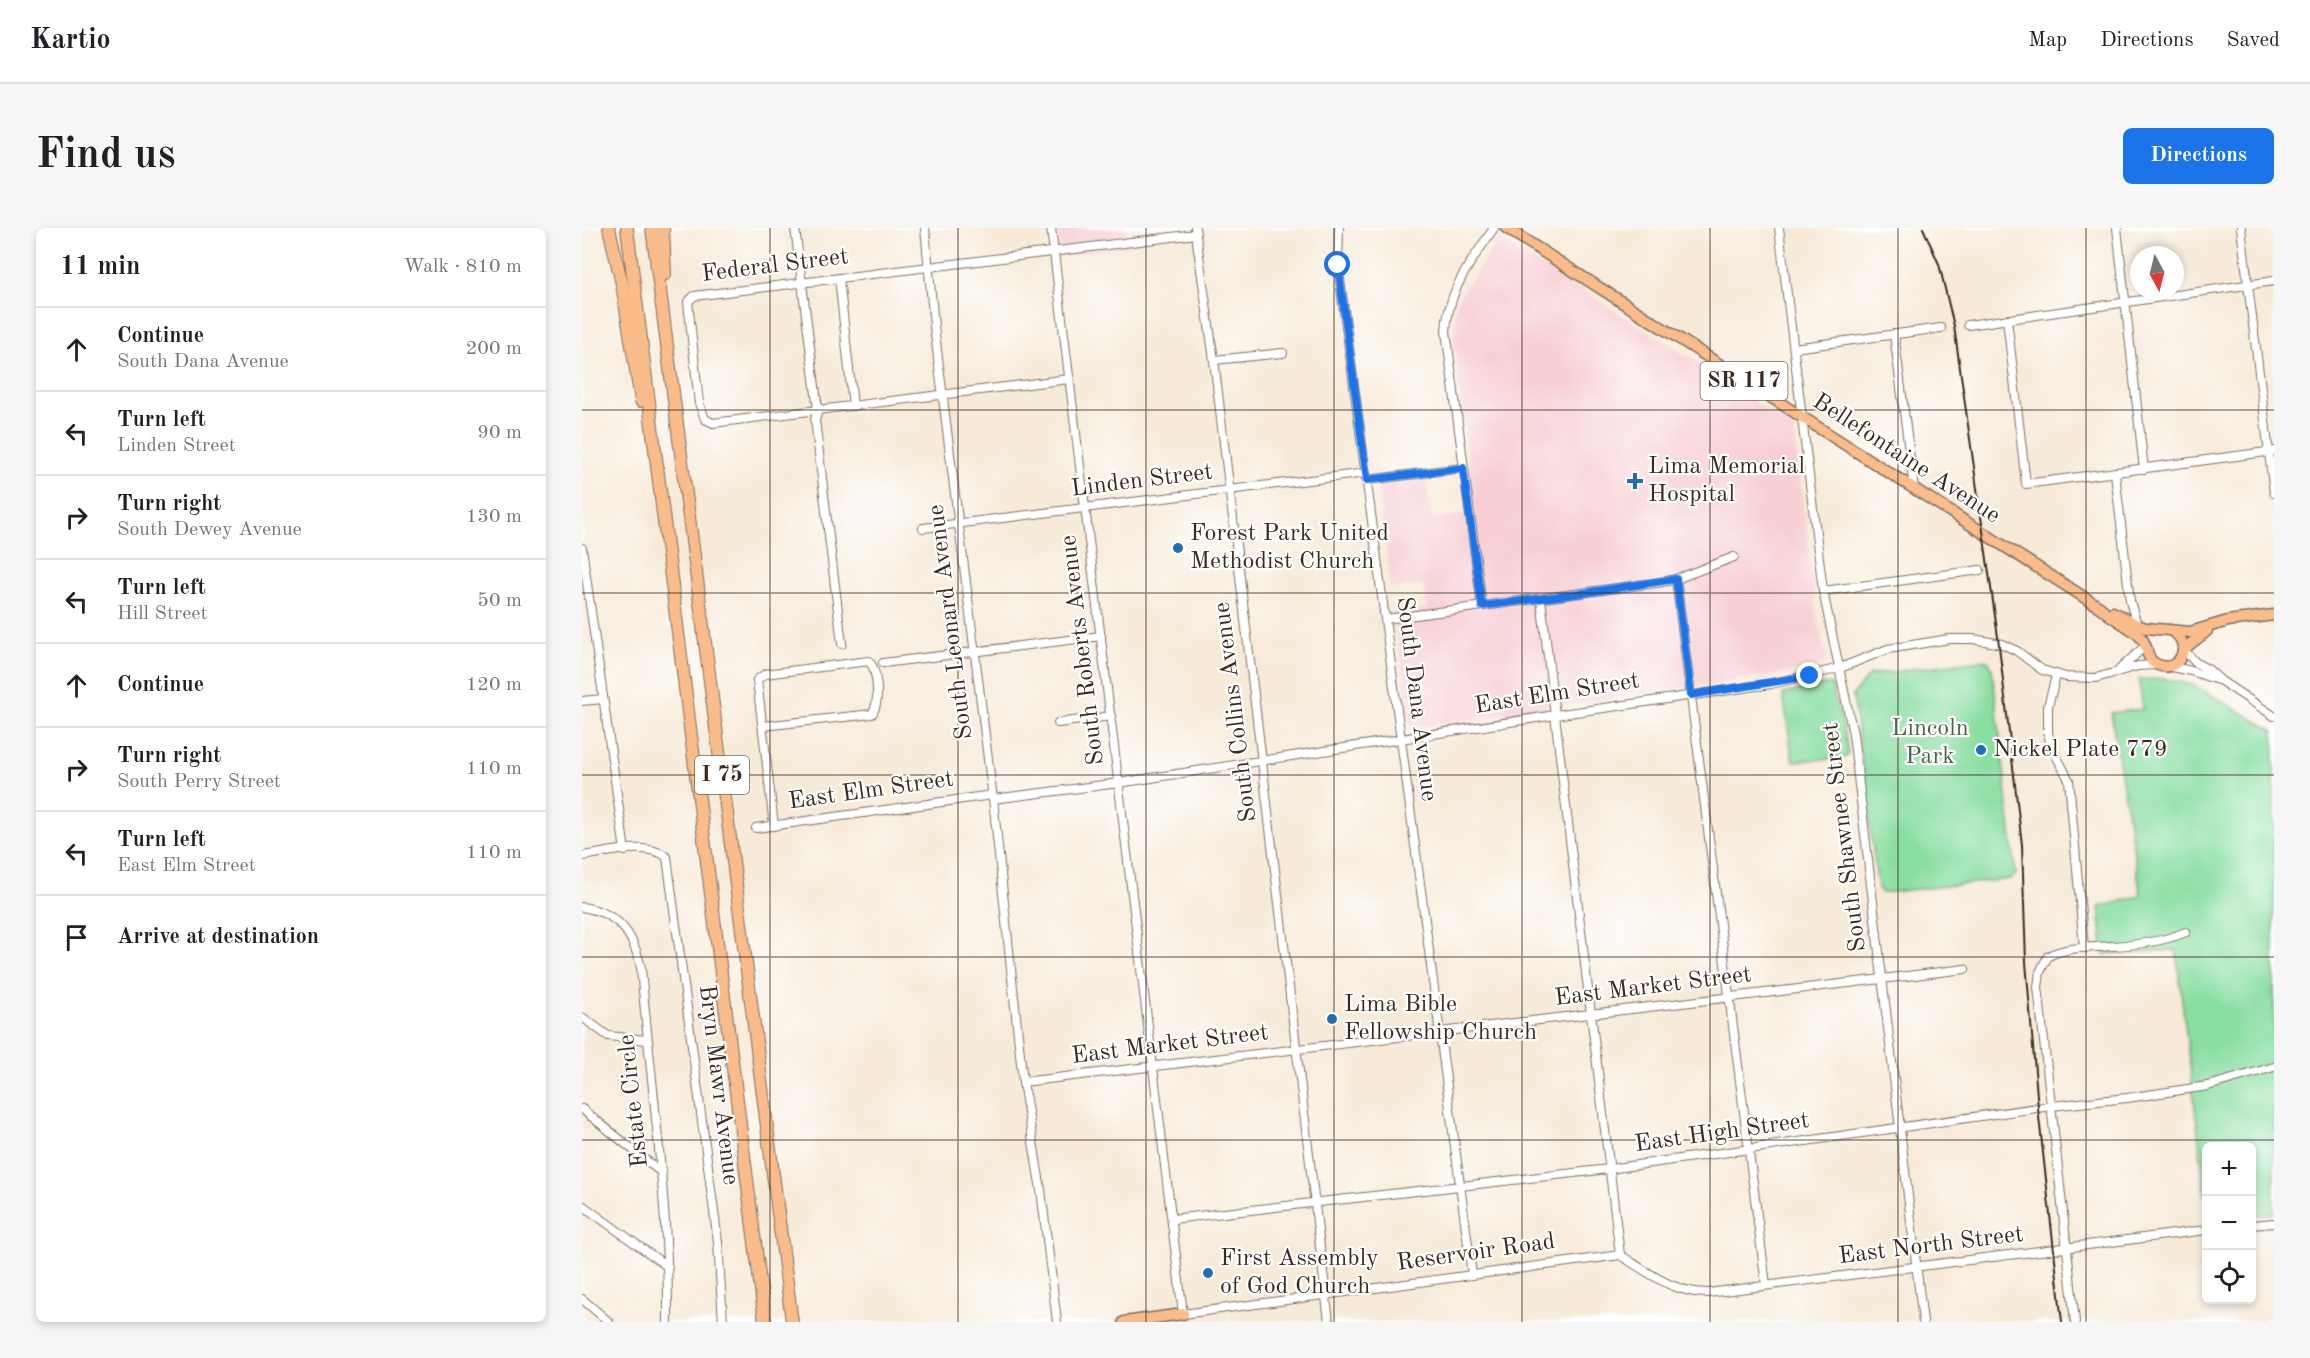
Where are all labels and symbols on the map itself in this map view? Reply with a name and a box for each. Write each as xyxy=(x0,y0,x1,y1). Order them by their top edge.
street label: Federal Street xyxy=(700,245,850,287)
north arrow xyxy=(2130,246,2184,300)
route start xyxy=(1324,251,1350,277)
road number: SR 117 xyxy=(1700,362,1788,400)
street label: Bellefontaine Avenue xyxy=(1808,390,2004,528)
place label: Lima Memorial Hospital xyxy=(1648,455,1805,507)
street label: Linden Street xyxy=(1070,460,1214,502)
marker: Lima Memorial Hospital xyxy=(1626,472,1644,490)
street label: South Leonard Avenue xyxy=(925,503,977,741)
place label: Forest Park United Methodist Church xyxy=(1190,522,1389,574)
street label: South Roberts Avenue xyxy=(1057,534,1109,766)
marker: Forest Park United Methodist Church xyxy=(1171,541,1185,555)
street label: South Dana Avenue xyxy=(1392,595,1440,803)
street label: South Collins Avenue xyxy=(1211,601,1261,823)
route end xyxy=(1796,662,1822,688)
street label: East Elm Street xyxy=(1473,669,1641,719)
park label: Lincoln Park xyxy=(1891,717,1969,769)
street label: South Shawnee Street xyxy=(1819,721,1871,953)
place label: Nickel Plate 779 xyxy=(1993,738,2168,762)
marker: Nickel Plate 779 xyxy=(1974,743,1988,757)
road number: I 75 xyxy=(695,756,749,794)
street label: East Elm Street xyxy=(787,768,955,814)
street label: East Market Street xyxy=(1553,963,1753,1011)
street label: Bryn Mawr Avenue xyxy=(694,983,742,1187)
place label: Lima Bible Fellowship Church xyxy=(1344,993,1537,1045)
marker: Lima Bible Fellowship Church xyxy=(1325,1012,1339,1026)
street label: East Market Street xyxy=(1070,1021,1270,1069)
street label: Estate Circle xyxy=(615,1033,653,1169)
street label: East High Street xyxy=(1633,1109,1811,1157)
street label: East North Street xyxy=(1837,1223,2025,1269)
street label: Reservoir Road xyxy=(1395,1230,1557,1276)
place label: First Assembly of God Church xyxy=(1220,1247,1379,1299)
marker: First Assembly of God Church xyxy=(1201,1266,1215,1280)

